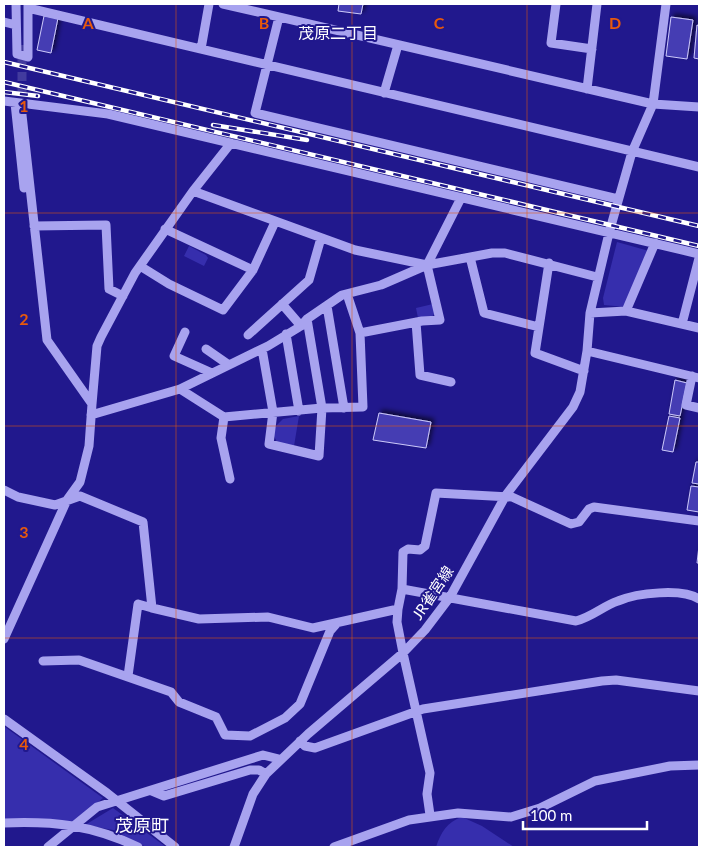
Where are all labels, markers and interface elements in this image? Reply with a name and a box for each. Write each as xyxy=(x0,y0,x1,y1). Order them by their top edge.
text: A xyxy=(81,13,94,32)
text: B xyxy=(259,13,269,32)
text: C xyxy=(434,13,445,32)
text: D xyxy=(609,13,621,32)
district label: 茂原二丁目 xyxy=(298,23,378,42)
text: 1 xyxy=(19,96,29,115)
text: 2 xyxy=(19,309,29,328)
text: 3 xyxy=(19,522,29,541)
street label: JR雀宮線 xyxy=(408,562,457,623)
text: 4 xyxy=(19,734,29,753)
scale bar xyxy=(523,798,647,830)
text: 100 m xyxy=(530,806,572,824)
district label: 茂原町 xyxy=(115,814,169,836)

